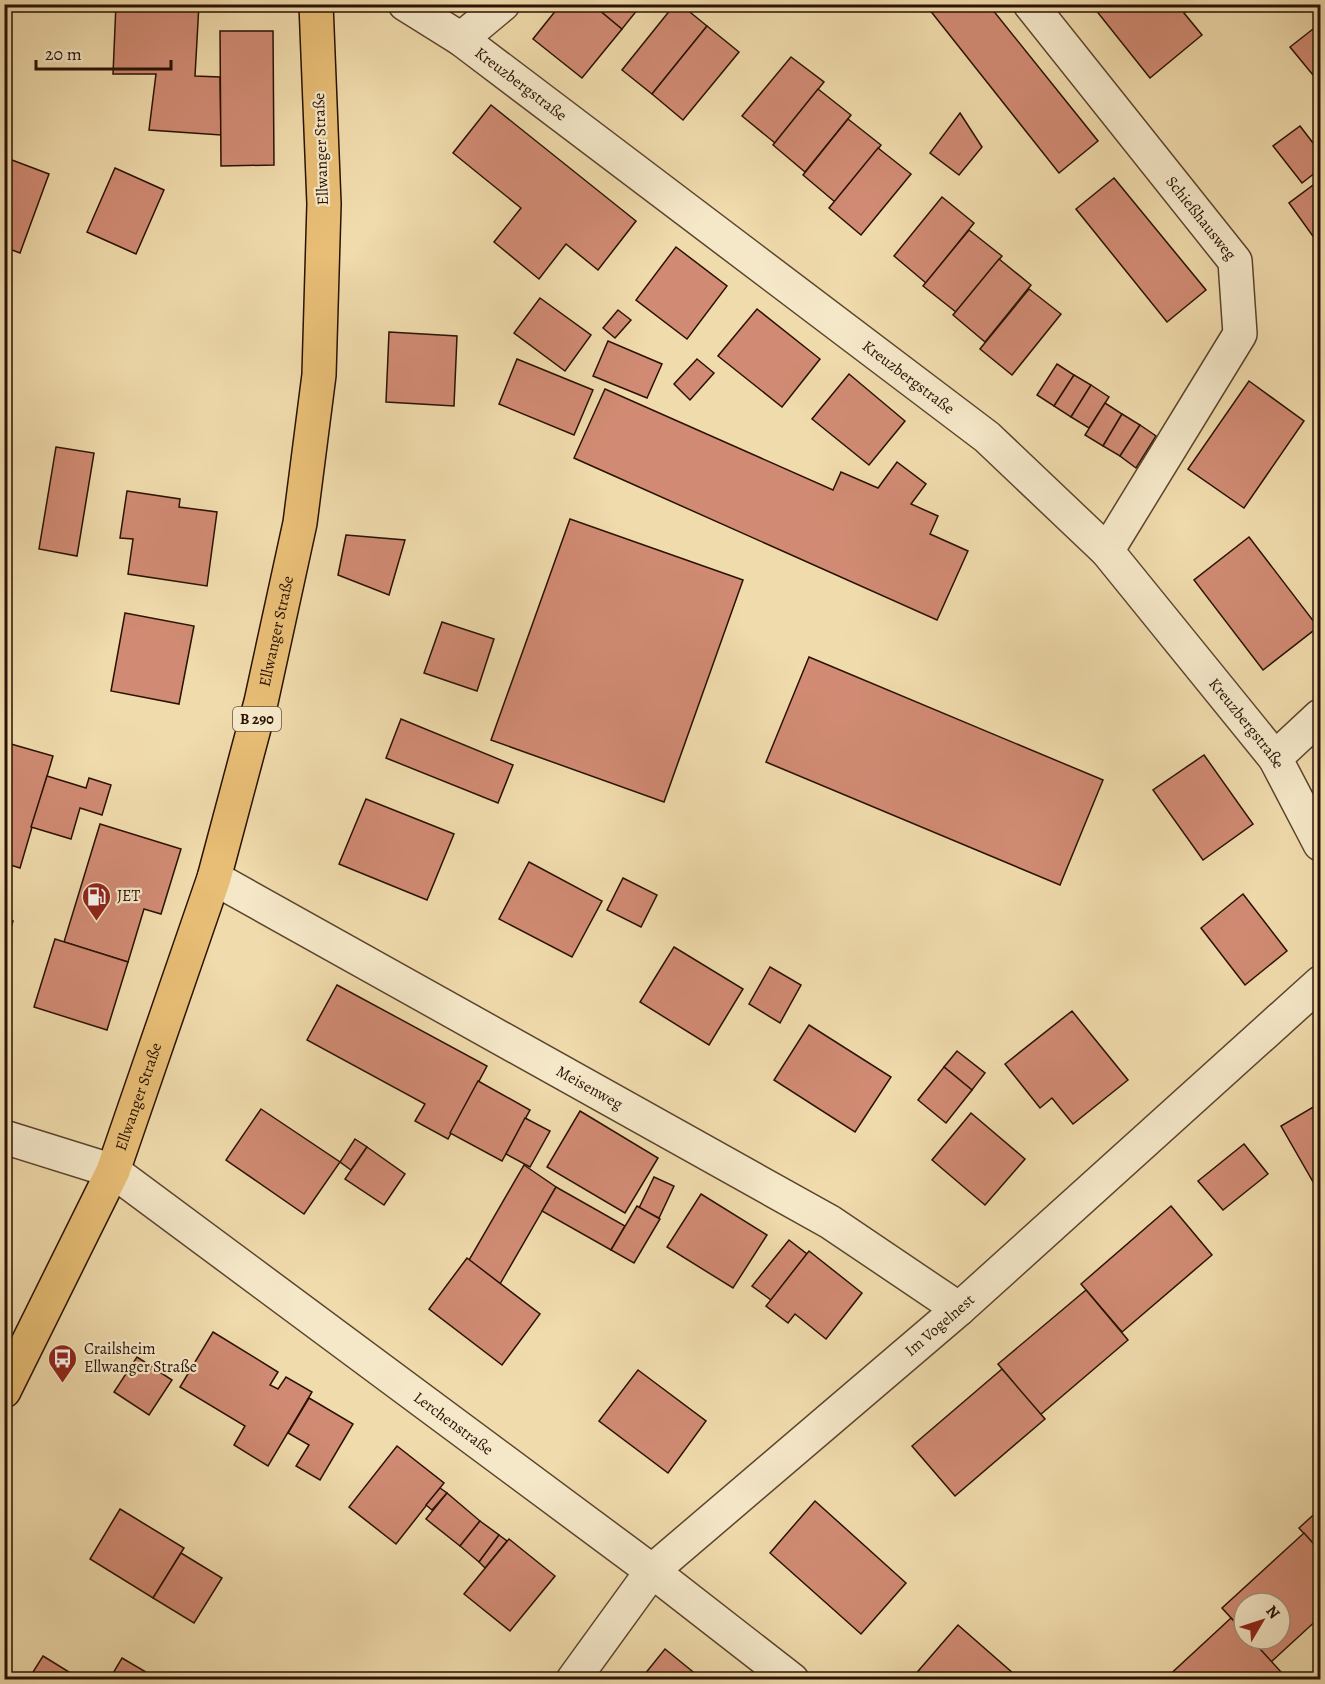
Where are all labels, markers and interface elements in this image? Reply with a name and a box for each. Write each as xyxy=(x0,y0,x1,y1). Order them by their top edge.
scale bar xyxy=(36,33,171,71)
text: 20 m xyxy=(45,42,82,66)
street label: Kreuzbergstraße xyxy=(470,42,571,126)
street label: Ellwanger Straße xyxy=(308,92,334,206)
street label: Schießhausweg xyxy=(1161,172,1241,265)
street label: Kreuzbergstraße xyxy=(858,335,959,420)
street label: Ellwanger Straße xyxy=(254,574,299,689)
street label: Kreuzbergstraße xyxy=(1203,673,1290,772)
road number: B 290 xyxy=(233,707,281,731)
fuel station icon: JET xyxy=(80,880,112,922)
place label: JET xyxy=(117,885,140,907)
street label: Ellwanger Straße xyxy=(110,1040,167,1154)
street label: Meisenweg xyxy=(552,1060,627,1115)
street label: Im Vogelnest xyxy=(900,1289,979,1361)
place label: Crailsheim Ellwanger Straße xyxy=(84,1338,197,1378)
bus stop icon: Crailsheim Ellwanger Straße xyxy=(47,1342,79,1384)
street label: Lerchenstraße xyxy=(409,1387,498,1461)
north arrow xyxy=(1232,1591,1292,1651)
text: N xyxy=(1261,1601,1285,1624)

